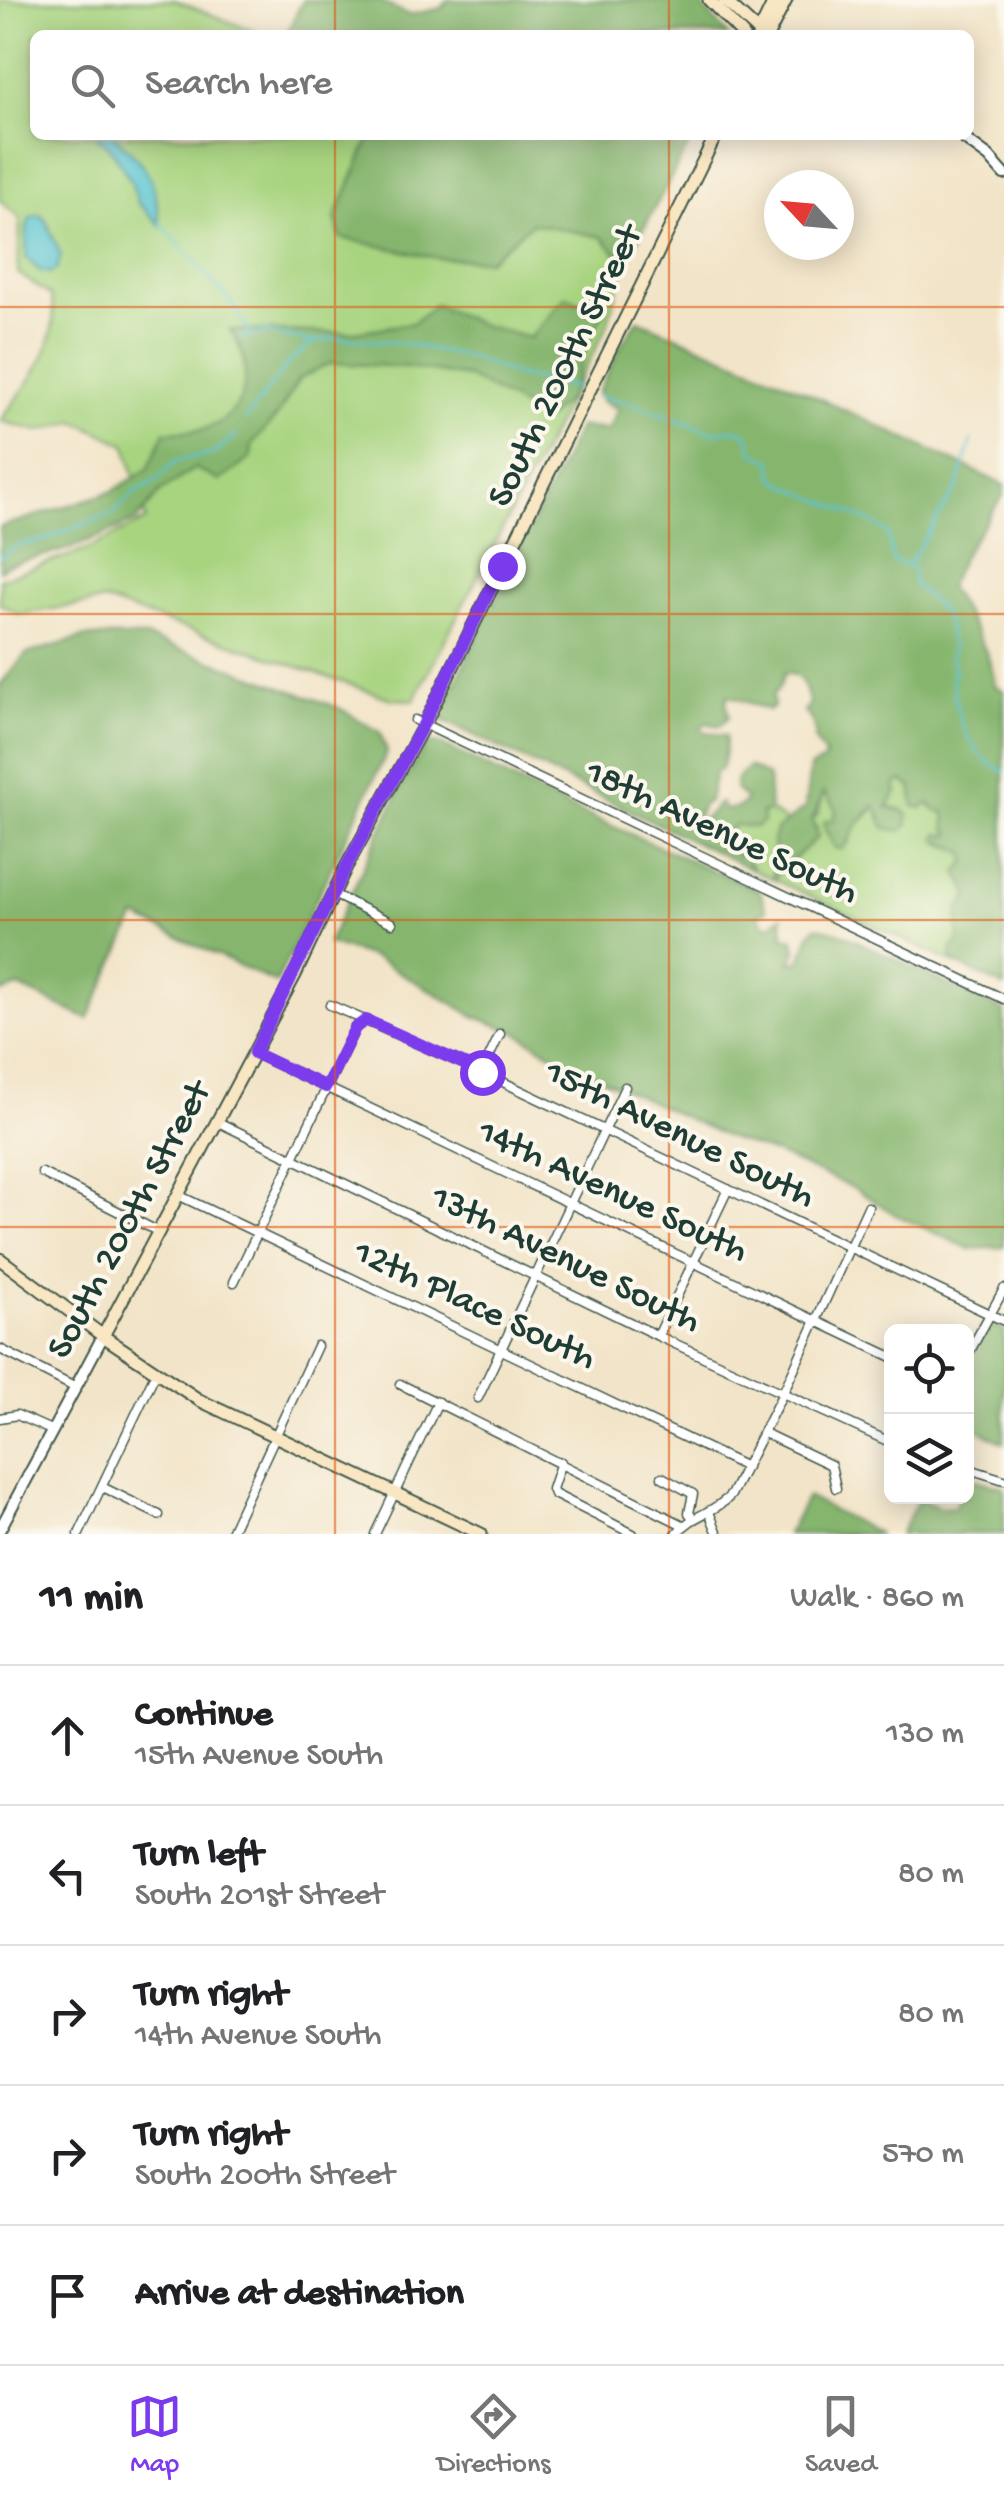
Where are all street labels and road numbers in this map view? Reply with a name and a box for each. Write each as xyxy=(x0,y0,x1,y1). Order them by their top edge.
street label: South 200th Street xyxy=(480,216,656,515)
street label: 18th Avenue South xyxy=(577,751,864,916)
street label: 15th Avenue South xyxy=(536,1051,821,1220)
street label: South 200th Street xyxy=(39,1072,224,1367)
street label: 14th Avenue South xyxy=(469,1111,754,1275)
street label: 13th Avenue South xyxy=(422,1176,707,1345)
street label: 12th Place South xyxy=(345,1231,602,1382)

